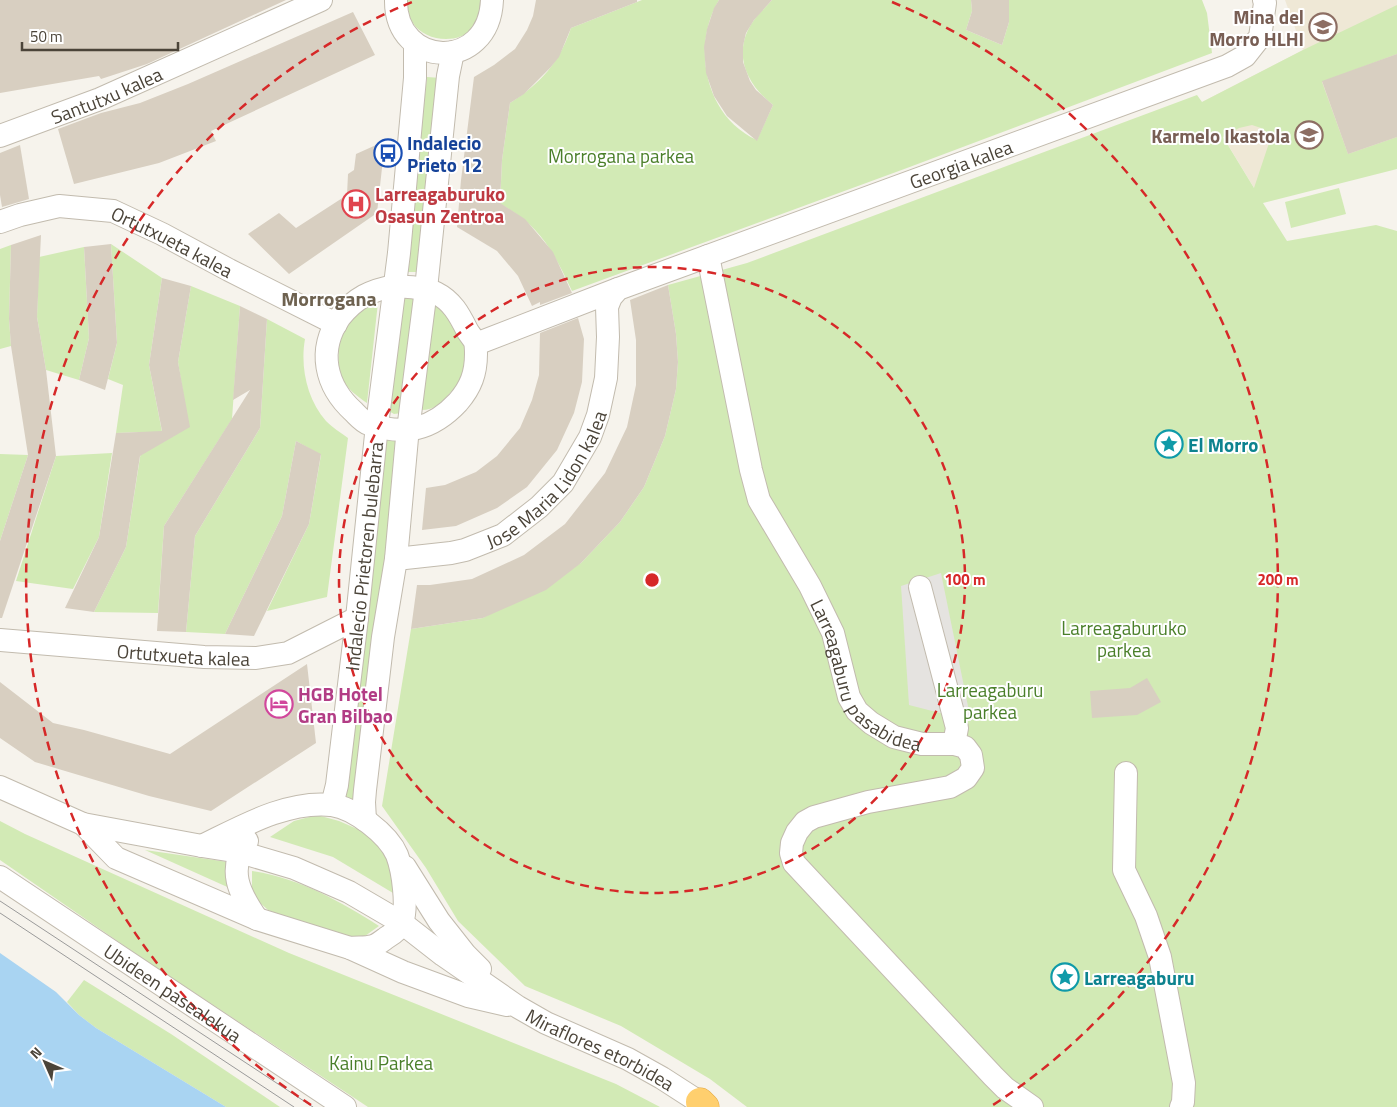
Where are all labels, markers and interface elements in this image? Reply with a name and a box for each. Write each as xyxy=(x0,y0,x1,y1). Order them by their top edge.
place label: Mina del Morro HLHI xyxy=(1209,2,1304,53)
school or university icon: Mina del Morro HLHI xyxy=(1308,12,1338,42)
scale bar xyxy=(22,20,179,52)
text: 50 m xyxy=(30,25,63,48)
street label: Santutxu kalea xyxy=(46,58,167,131)
school or university icon: Karmelo Ikastola xyxy=(1294,120,1324,150)
place label: Karmelo Ikastola xyxy=(1151,121,1290,150)
place label: Indalecio Prieto 12 xyxy=(407,128,482,179)
street label: Georgia kalea xyxy=(905,131,1017,196)
bus stop icon: Indalecio Prieto 12 xyxy=(373,138,403,168)
park label: Morrogana parkea xyxy=(548,141,695,170)
place label: Larreagaburuko Osasun Zentroa xyxy=(375,179,505,230)
hospital icon: Larreagaburuko Osasun Zentroa xyxy=(341,189,371,219)
street label: Ortutxueta kalea xyxy=(107,198,239,284)
district label: Morrogana xyxy=(281,283,377,314)
street label: Jose Maria Lidon kalea xyxy=(481,406,613,555)
place icon: El Morro xyxy=(1154,429,1184,459)
place label: El Morro xyxy=(1188,430,1258,459)
street label: Indalecio Prietoren bulebarra xyxy=(336,440,390,672)
text: 100 m xyxy=(944,568,986,591)
text: 200 m xyxy=(1257,568,1299,591)
centre of rings xyxy=(643,571,661,589)
street label: Larreagaburu pasabidea xyxy=(804,594,925,758)
park label: Larreagaburuko parkea xyxy=(1061,613,1187,664)
street label: Ortutxueta kalea xyxy=(116,635,251,672)
park label: Larreagaburu parkea xyxy=(937,675,1043,726)
place label: HGB Hotel Gran Bilbao xyxy=(298,679,393,730)
hotel icon: HGB Hotel Gran Bilbao xyxy=(264,689,294,719)
street label: Ubideen pasealekua xyxy=(98,936,248,1049)
place icon: Larreagaburu xyxy=(1050,962,1080,992)
place label: Larreagaburu xyxy=(1084,963,1195,992)
street label: Miraflores etorbidea xyxy=(521,1000,681,1097)
north arrow xyxy=(20,1037,70,1087)
text: N xyxy=(25,1042,46,1063)
park label: Kainu Parkea xyxy=(329,1048,434,1077)

